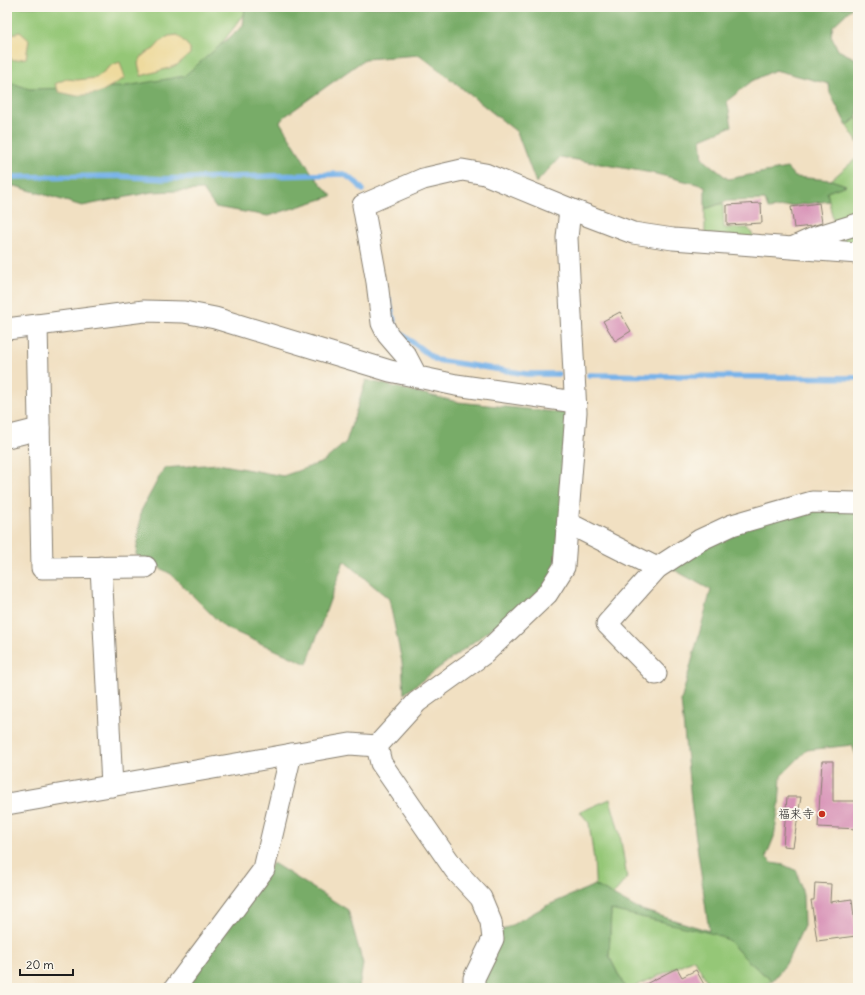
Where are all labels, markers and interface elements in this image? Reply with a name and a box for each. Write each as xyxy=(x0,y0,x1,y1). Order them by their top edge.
place label: 福来寺 xyxy=(778,806,814,821)
marker: 福来寺 xyxy=(817,809,827,819)
scale bar xyxy=(20,951,73,977)
text: 20 m xyxy=(26,957,54,972)

